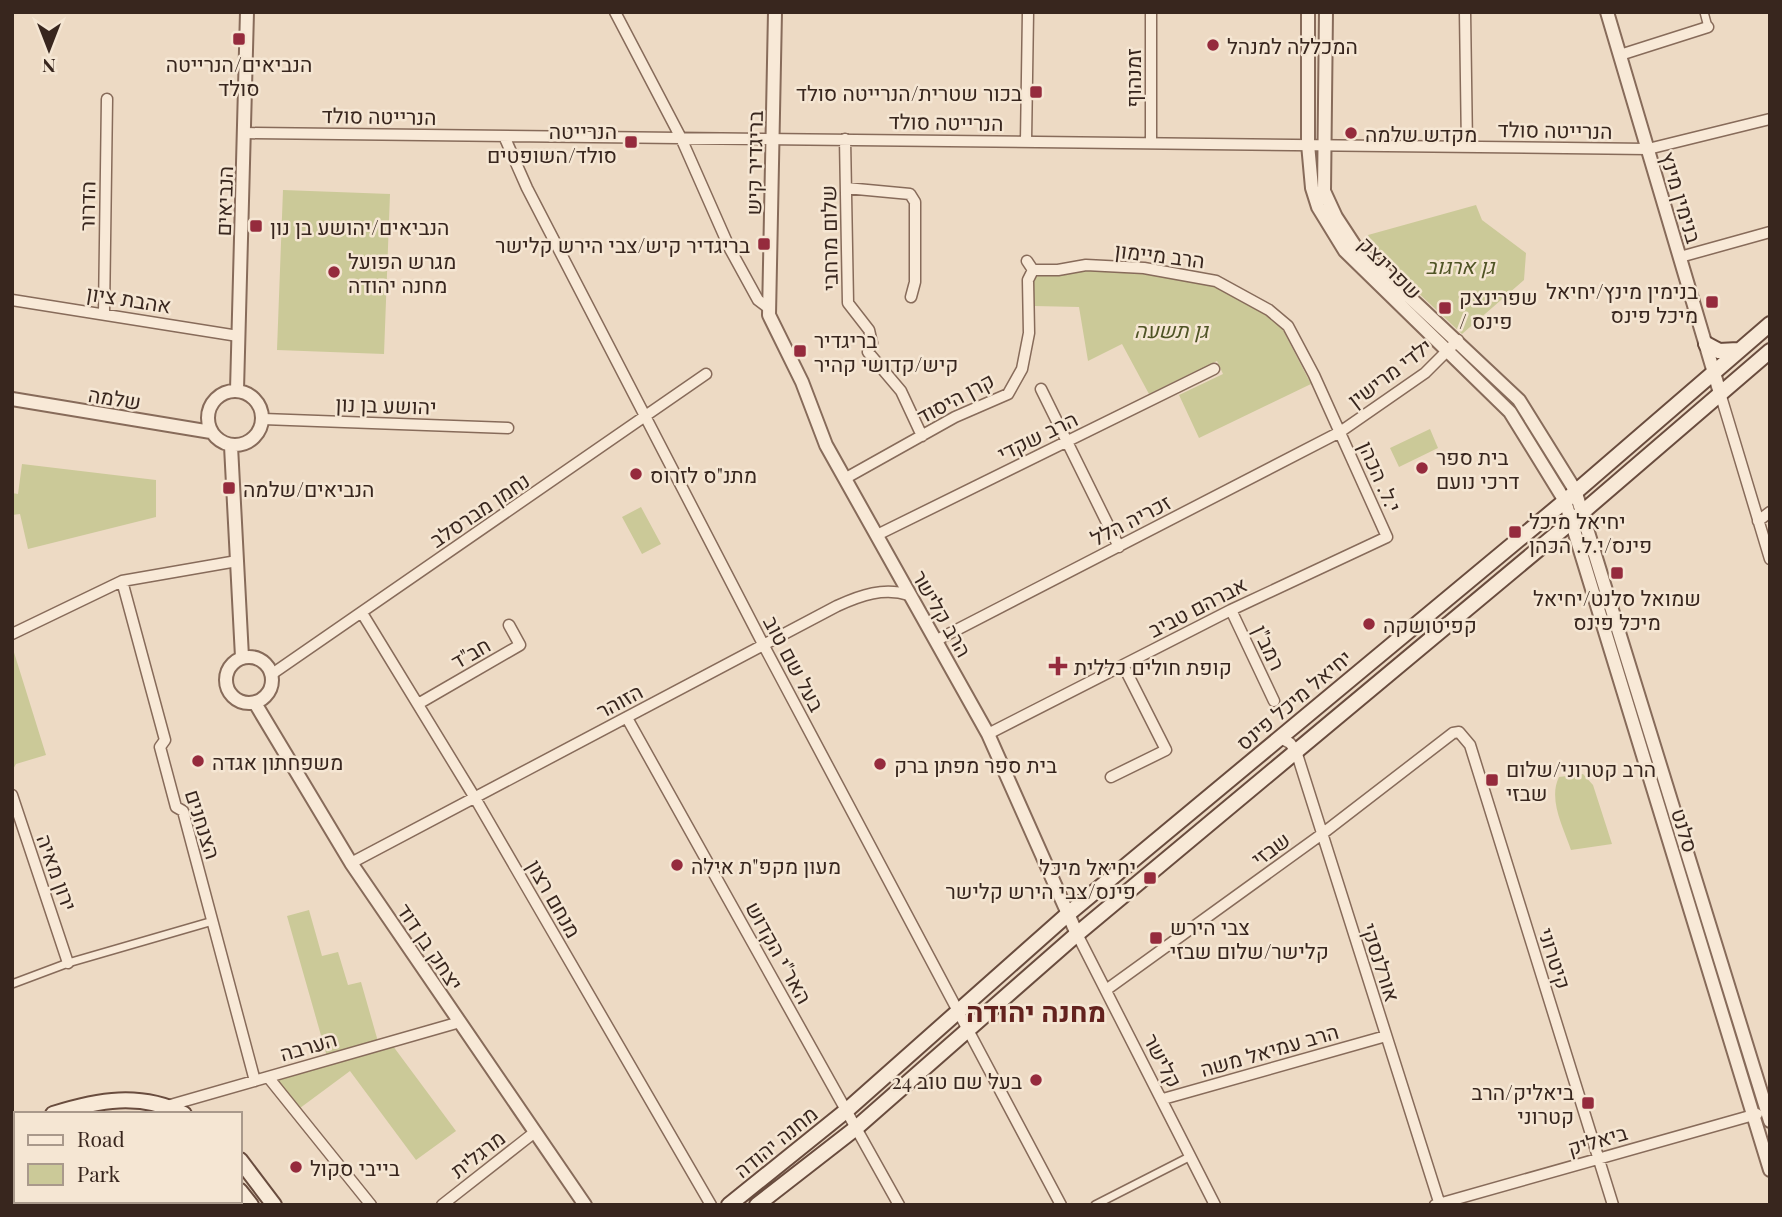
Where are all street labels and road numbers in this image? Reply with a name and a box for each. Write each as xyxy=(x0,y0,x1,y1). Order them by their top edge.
street label: זמנהוף xyxy=(1118,48,1146,108)
street label: הנרייטה סולד xyxy=(321,100,437,130)
street label: הנרייטה סולד xyxy=(888,106,1004,136)
street label: בריגדיר קיש xyxy=(738,110,768,216)
street label: הנרייטה סולד xyxy=(1497,114,1613,144)
street label: בנימין מינץ xyxy=(1655,148,1709,246)
street label: הנביאים xyxy=(208,165,238,237)
street label: הדרור xyxy=(72,181,100,231)
street label: שלום מרחבי xyxy=(813,185,843,291)
street label: שפרינצק xyxy=(1353,229,1429,305)
street label: הרב מיימון xyxy=(1113,235,1207,273)
street label: אהבת ציון xyxy=(85,278,173,318)
street label: ילדי מרישין xyxy=(1341,331,1437,413)
street label: קרן היסוד xyxy=(911,365,999,429)
street label: שלמה xyxy=(87,379,143,415)
street label: יהושע בן נון xyxy=(335,388,437,420)
street label: הרב שקדי xyxy=(992,404,1082,466)
street label: י.ל. הכהן xyxy=(1353,436,1409,516)
street label: נחמן מברסלב xyxy=(424,465,534,553)
street label: זכריה הלל xyxy=(1085,487,1175,551)
street label: הרב קלישר xyxy=(907,564,979,662)
street label: אברהם טביב xyxy=(1143,569,1251,643)
street label: בעל שם טוב xyxy=(758,610,832,716)
street label: רמב"ן xyxy=(1247,620,1293,674)
street label: חב"ד xyxy=(445,630,495,674)
street label: יחיאל מיכל פינס xyxy=(1229,643,1357,755)
street label: הזוהר xyxy=(591,676,647,724)
street label: הצנחנים xyxy=(180,786,228,862)
street label: סלנט xyxy=(1666,805,1706,855)
street label: שבזי xyxy=(1245,824,1295,872)
street label: ירון מאיה xyxy=(31,830,85,914)
street label: מנחם רצון xyxy=(521,854,589,942)
street label: האר"י הקדוש xyxy=(740,896,820,1008)
street label: יצחק בן דוד xyxy=(392,897,470,995)
street label: אורלנסקי xyxy=(1356,919,1408,1005)
street label: קיטרוני xyxy=(1533,924,1579,992)
street label: הרב עמיאל משה xyxy=(1197,1016,1341,1082)
street label: הערבה xyxy=(276,1024,340,1066)
street label: קלישר xyxy=(1138,1028,1190,1092)
street label: מחנה יהודה xyxy=(728,1099,822,1183)
street label: ביאליק xyxy=(1564,1117,1630,1161)
street label: מרגלית xyxy=(444,1123,510,1183)

